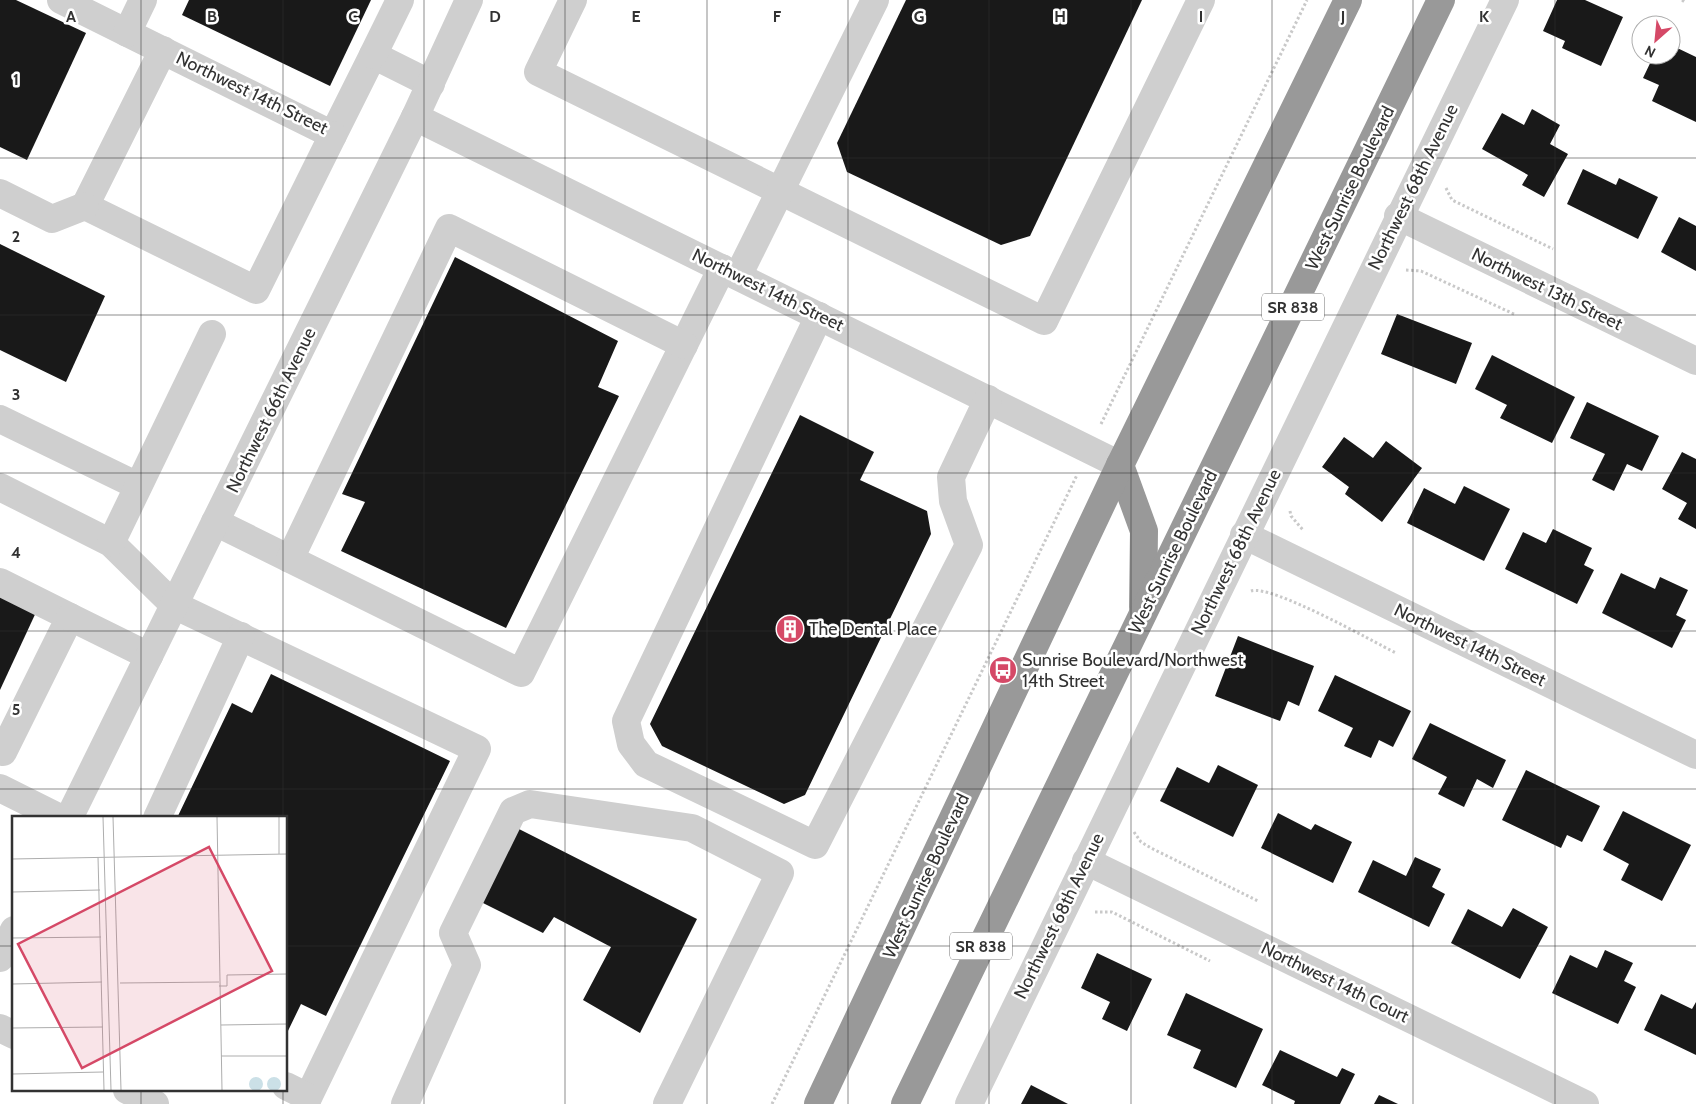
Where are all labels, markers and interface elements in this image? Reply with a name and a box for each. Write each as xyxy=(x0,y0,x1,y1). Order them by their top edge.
text: A xyxy=(66,7,76,26)
text: B xyxy=(207,7,217,26)
text: C xyxy=(348,7,358,26)
text: D xyxy=(489,7,501,26)
text: E xyxy=(631,7,641,26)
text: F xyxy=(773,7,782,26)
text: G xyxy=(914,7,924,26)
text: H xyxy=(1054,7,1066,26)
text: I xyxy=(1199,7,1203,26)
text: J xyxy=(1340,7,1345,26)
text: K xyxy=(1479,7,1489,26)
north arrow xyxy=(1631,15,1681,65)
text: N xyxy=(1642,41,1659,62)
street label: Northwest 14th Street xyxy=(173,47,331,139)
text: 1 xyxy=(13,70,19,89)
street label: Northwest 68th Avenue xyxy=(1363,101,1463,273)
street label: West Sunrise Boulevard xyxy=(1301,103,1399,273)
text: 2 xyxy=(12,227,20,246)
street label: Northwest 13th Street xyxy=(1468,243,1626,335)
street label: Northwest 14th Street xyxy=(689,244,847,336)
road number: SR 838 xyxy=(1262,294,1324,320)
street label: Northwest 66th Avenue xyxy=(221,324,321,496)
text: 3 xyxy=(12,385,20,404)
street label: Northwest 68th Avenue xyxy=(1186,466,1286,638)
street label: West Sunrise Boulevard xyxy=(1124,467,1222,637)
text: 4 xyxy=(11,543,21,562)
street label: Northwest 14th Street xyxy=(1391,599,1549,691)
building icon: The Dental Place xyxy=(775,614,805,644)
place label: The Dental Place xyxy=(809,618,937,640)
place label: Sunrise Boulevard/Northwest 14th Street xyxy=(1022,649,1244,692)
bus stop icon: Sunrise Boulevard/Northwest 14th Street xyxy=(988,655,1018,685)
text: 5 xyxy=(12,700,20,719)
street label: West Sunrise Boulevard xyxy=(878,790,974,962)
inset map xyxy=(12,816,288,1092)
street label: Northwest 68th Avenue xyxy=(1009,830,1109,1002)
road number: SR 838 xyxy=(950,932,1012,959)
street label: Northwest 14th Court xyxy=(1258,937,1412,1027)

